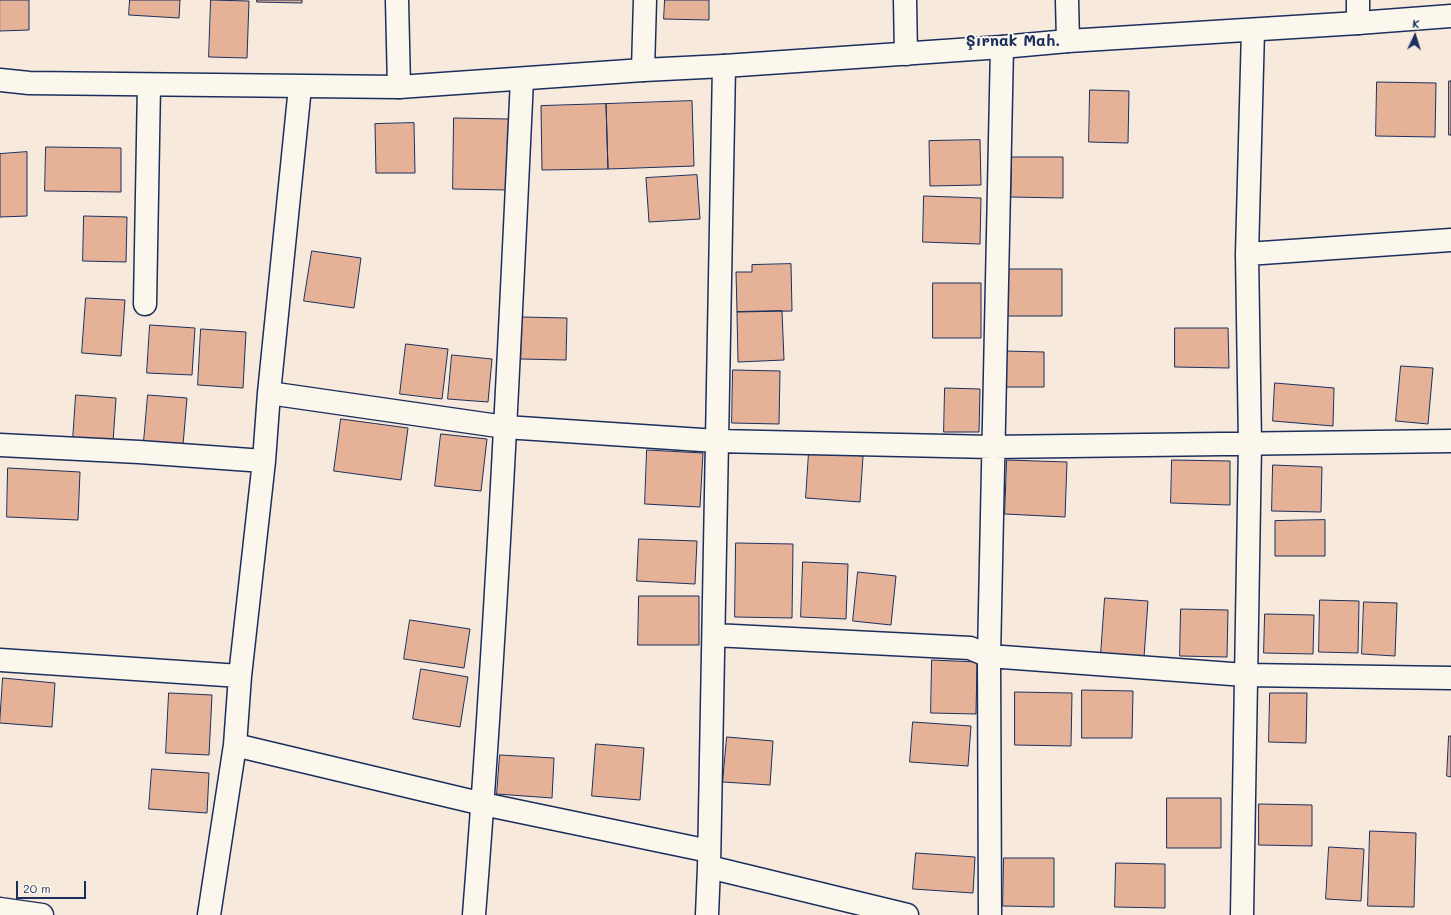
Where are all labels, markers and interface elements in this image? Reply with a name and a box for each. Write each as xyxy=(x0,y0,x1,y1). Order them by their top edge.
north arrow xyxy=(1395,16,1435,56)
text: K xyxy=(1412,16,1420,31)
district label: Şırnak Mah. xyxy=(966,31,1060,51)
scale bar xyxy=(18,873,88,899)
text: 20 m xyxy=(23,880,51,896)

